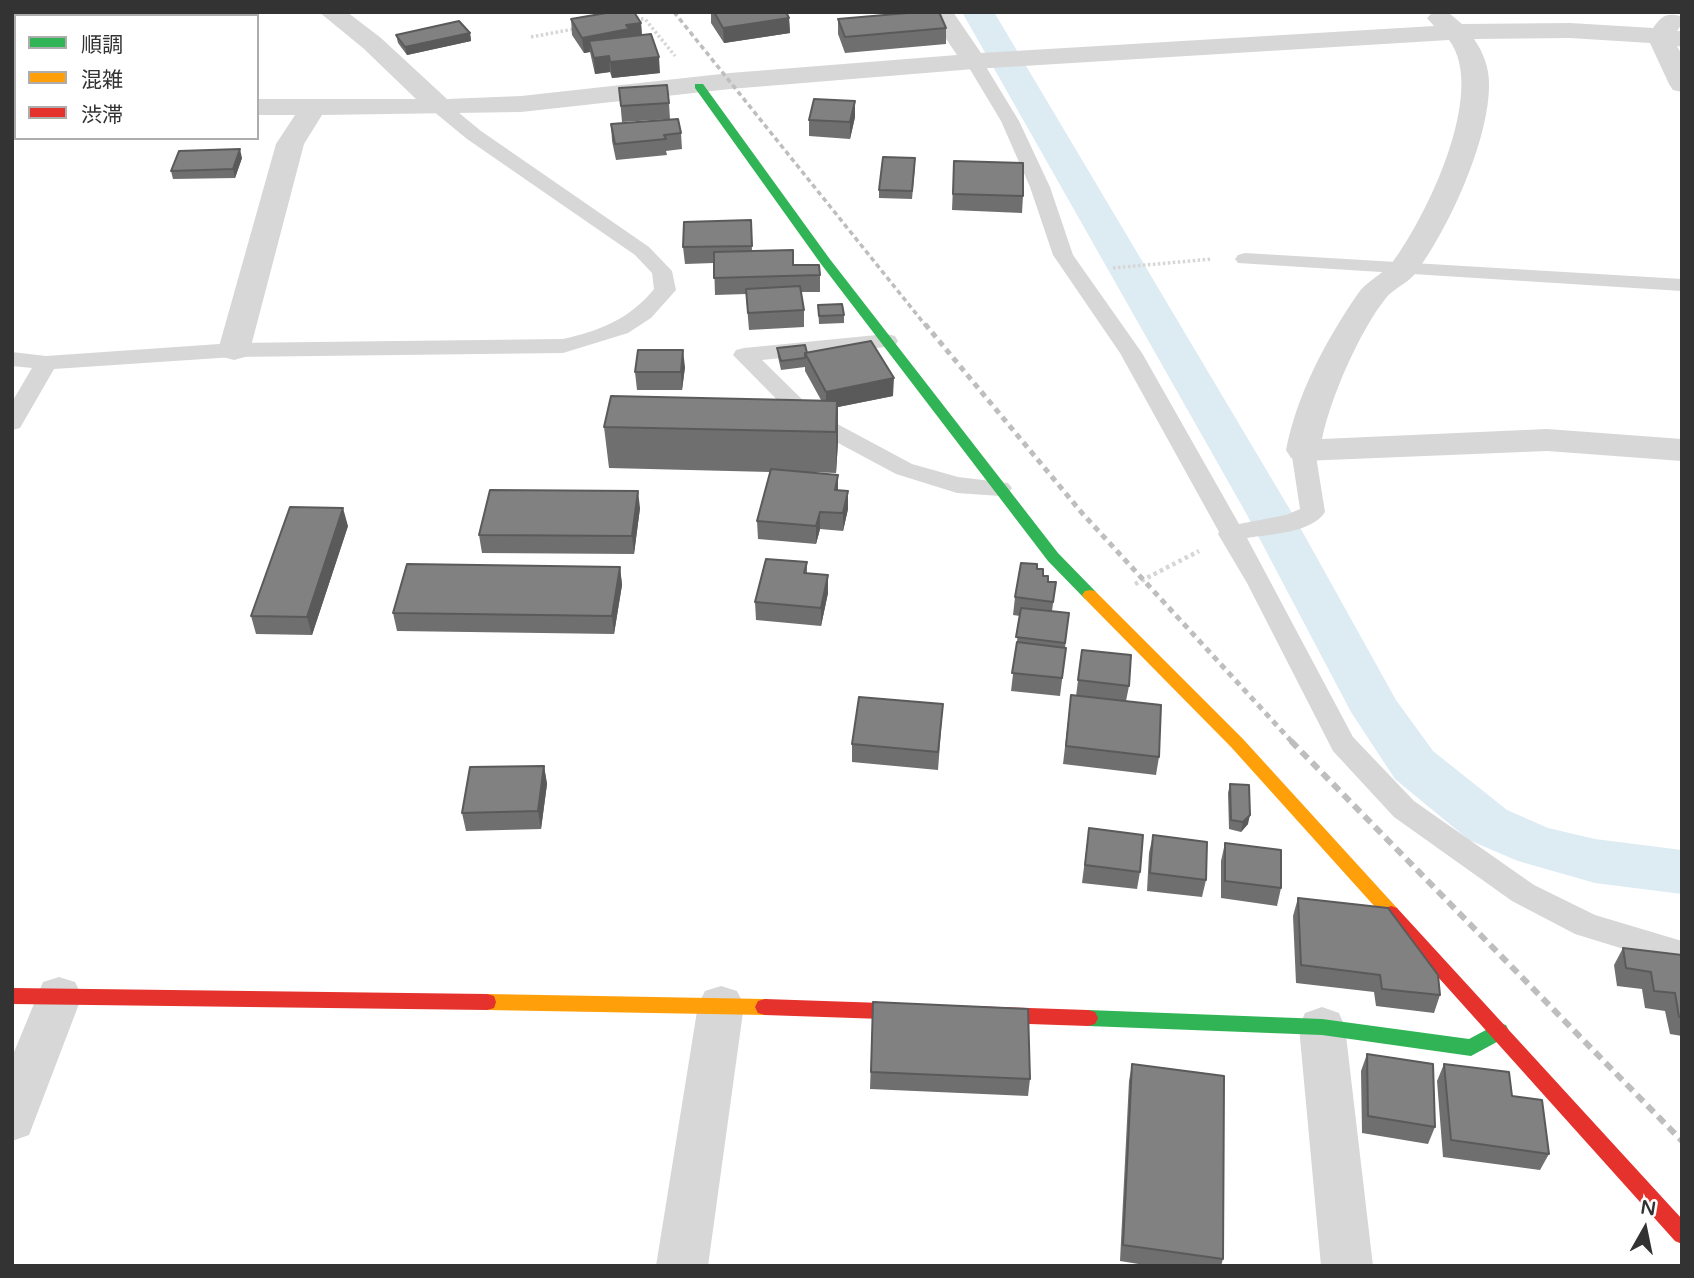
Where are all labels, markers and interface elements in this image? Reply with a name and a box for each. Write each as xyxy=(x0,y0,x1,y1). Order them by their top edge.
legend xyxy=(14,14,259,140)
text: 順調 xyxy=(81,33,123,58)
text: 混雑 xyxy=(81,68,123,93)
text: 渋滞 xyxy=(81,103,123,128)
north arrow xyxy=(1610,1194,1680,1264)
text: N xyxy=(1639,1196,1658,1220)

